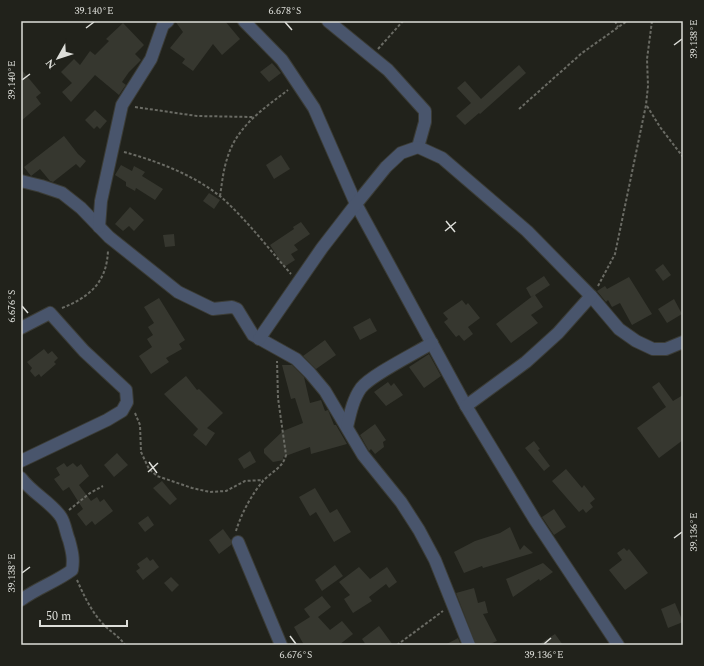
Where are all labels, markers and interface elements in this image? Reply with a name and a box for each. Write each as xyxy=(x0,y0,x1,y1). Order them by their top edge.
text: 39.140°E xyxy=(74,3,114,19)
text: 6.678°S xyxy=(269,3,301,19)
text: 39.138°E xyxy=(686,19,702,59)
north arrow xyxy=(38,38,78,78)
text: N xyxy=(41,55,60,73)
text: 39.140°E xyxy=(4,60,20,100)
text: 6.676°S xyxy=(4,290,20,322)
text: 39.136°E xyxy=(686,512,702,552)
text: 39.138°E xyxy=(4,553,20,593)
scale bar xyxy=(40,602,127,628)
text: 50 m xyxy=(46,607,71,626)
text: 6.676°S xyxy=(280,647,312,663)
text: 39.136°E xyxy=(524,647,564,663)

